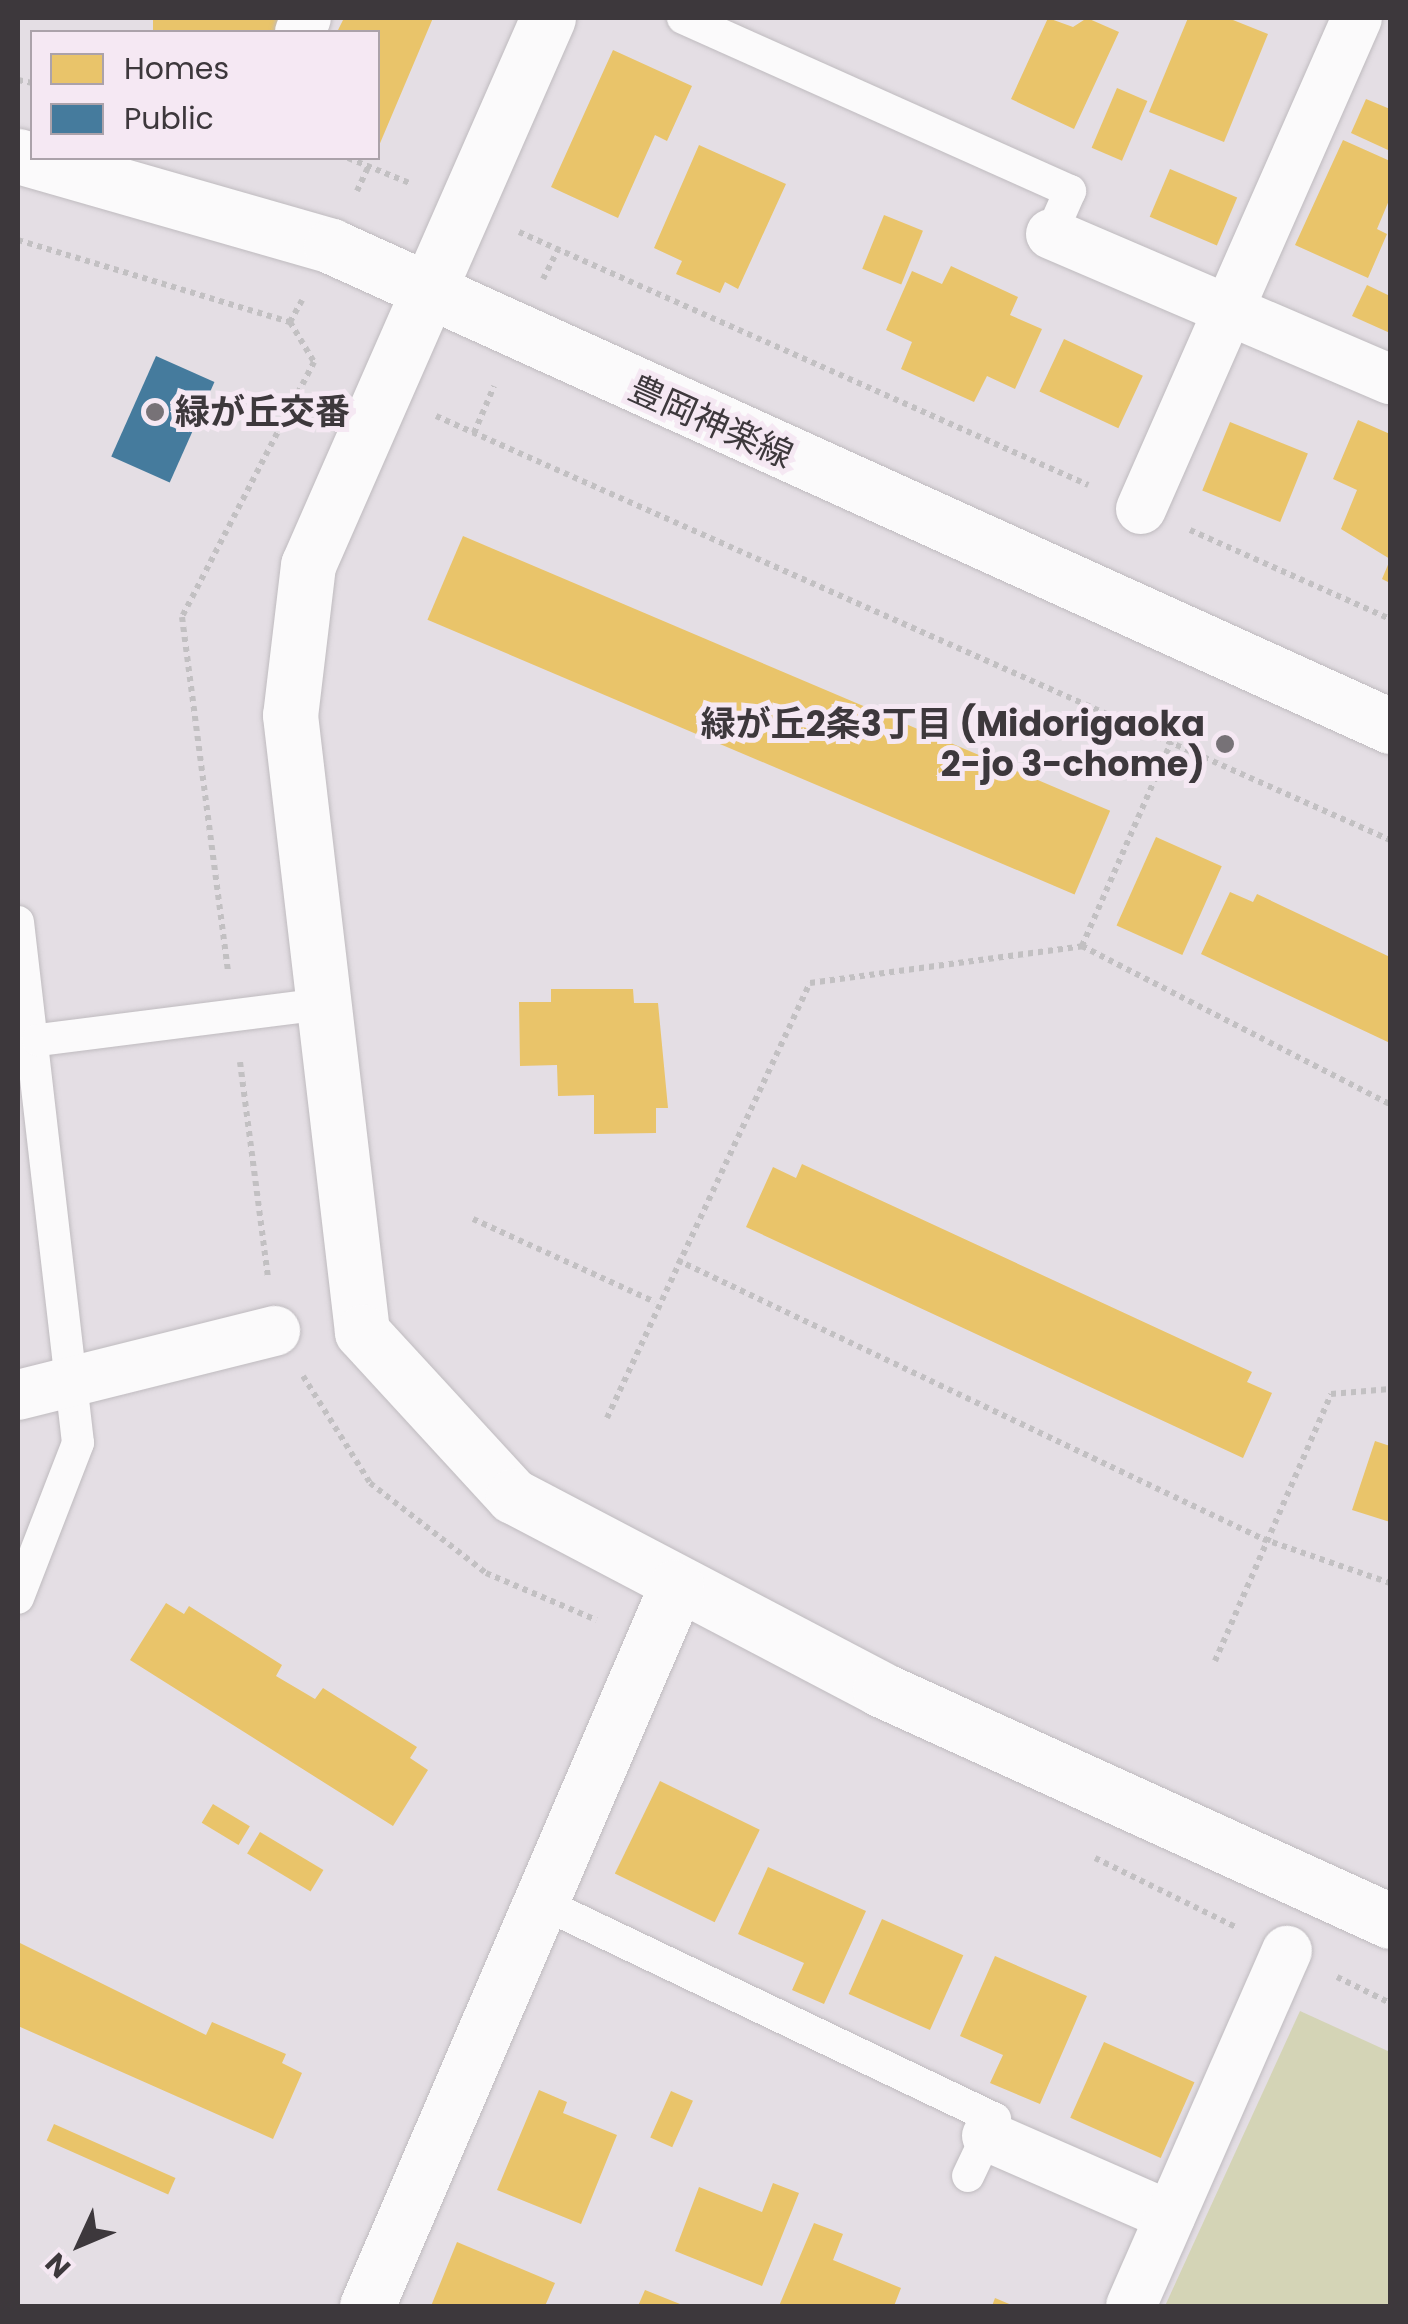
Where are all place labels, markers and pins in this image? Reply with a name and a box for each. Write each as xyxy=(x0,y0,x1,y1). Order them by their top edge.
place label: 緑が丘交番 xyxy=(175,391,350,433)
marker: 緑が丘交番 xyxy=(144,401,166,423)
place label: 緑が丘2条3丁目 (Midorigaoka 2-jo 3-chome) xyxy=(701,703,1205,785)
marker: 緑が丘2条3丁目 (Midorigaoka 2-jo 3-chome) xyxy=(1214,733,1236,755)

